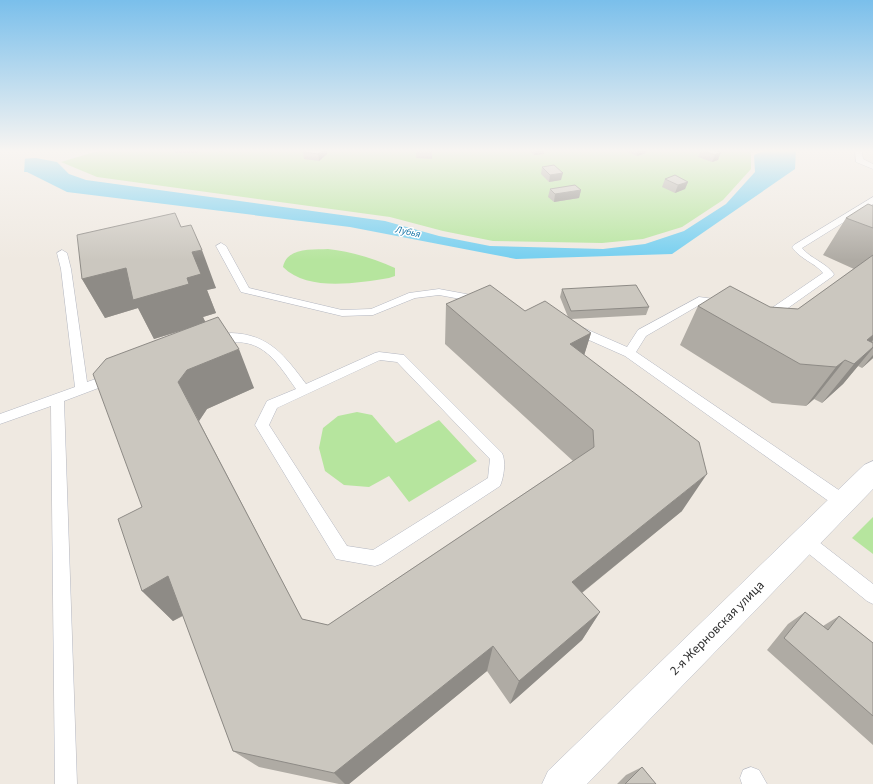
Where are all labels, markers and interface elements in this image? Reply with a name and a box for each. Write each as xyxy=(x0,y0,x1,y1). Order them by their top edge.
water label: Лубья xyxy=(393,222,422,241)
street label: 2-я Жерновская улица xyxy=(666,577,768,679)

